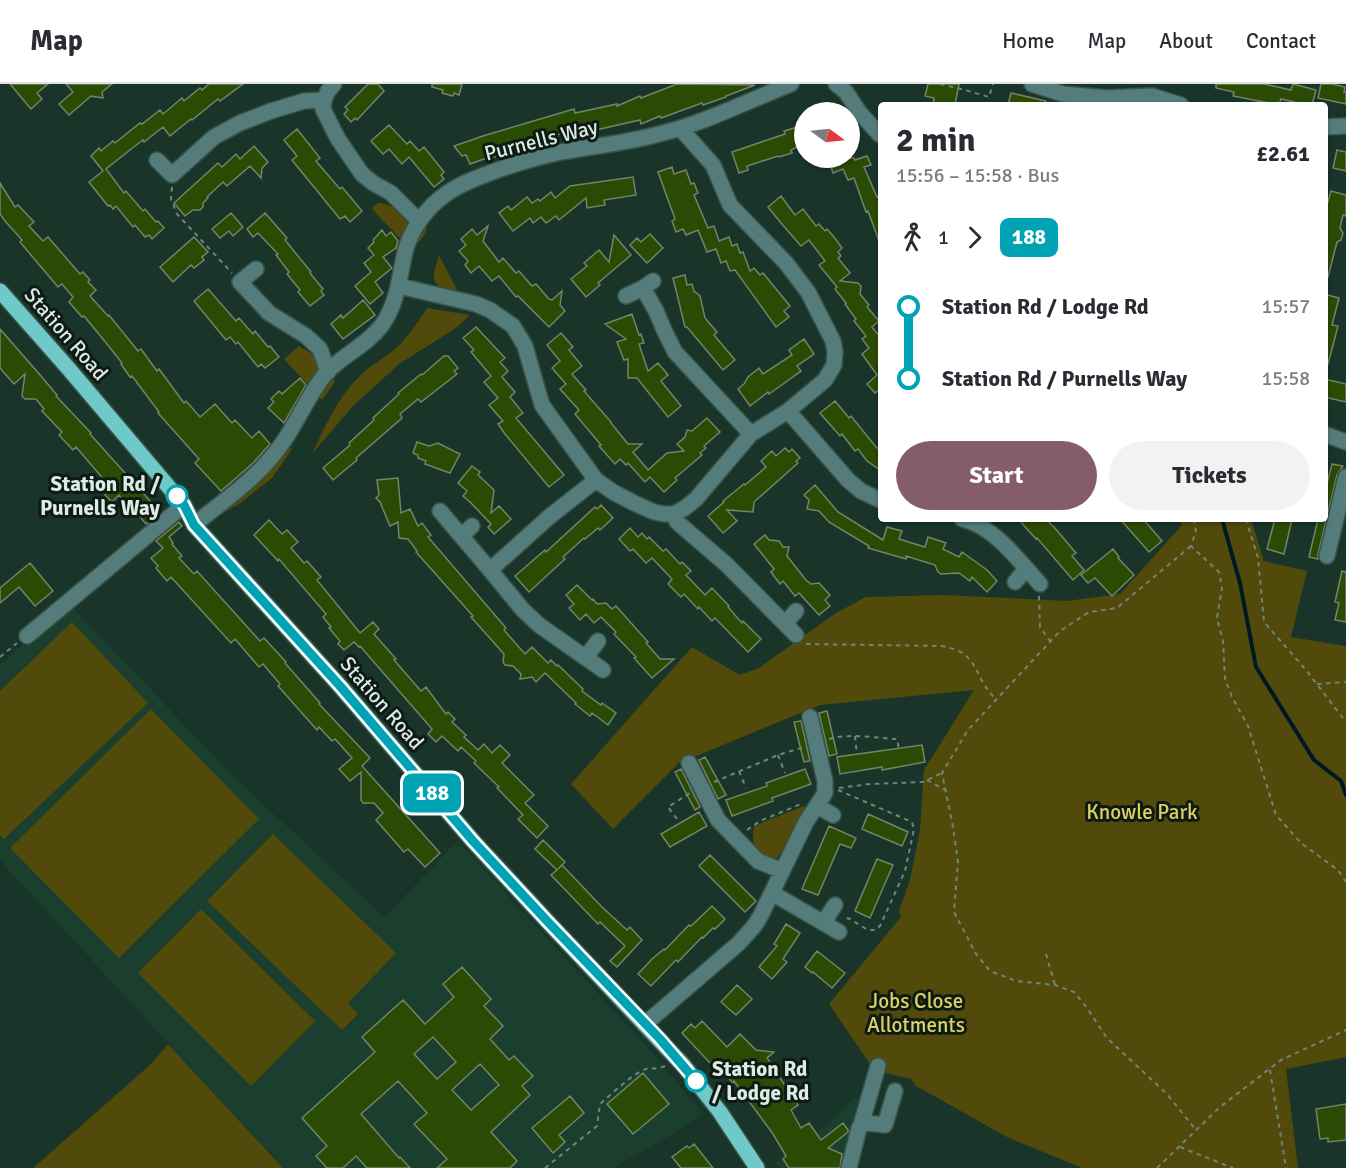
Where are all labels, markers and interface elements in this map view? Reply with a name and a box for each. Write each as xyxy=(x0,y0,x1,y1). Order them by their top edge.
text: Map xyxy=(30,24,83,58)
text: Home xyxy=(1002,28,1055,54)
text: Map xyxy=(1088,28,1126,54)
text: About xyxy=(1159,28,1213,54)
text: Contact xyxy=(1246,28,1316,54)
north arrow xyxy=(794,102,860,168)
map controls xyxy=(794,102,860,168)
street label: Purnells Way xyxy=(482,113,601,167)
text: 2 min xyxy=(896,120,976,161)
text: £2.61 xyxy=(1256,140,1310,167)
text: 15:56 – 15:58 · Bus xyxy=(896,163,1059,188)
icon: walk xyxy=(896,221,929,254)
icon: forward xyxy=(958,221,991,254)
text: 188 xyxy=(1012,224,1046,250)
text: 1 xyxy=(938,225,949,250)
street label: Station Road xyxy=(19,282,113,386)
text: Station Rd / Lodge Rd xyxy=(942,293,1149,320)
text: 15:57 xyxy=(1261,294,1310,319)
text: Station Rd / Purnells Way xyxy=(942,365,1187,392)
text: 15:58 xyxy=(1261,366,1310,391)
button: Start xyxy=(896,441,1097,510)
button: Tickets xyxy=(1109,441,1310,510)
place label: Station Rd / Purnells Way xyxy=(40,471,161,521)
marker: Station Rd / Purnells Way xyxy=(166,485,188,507)
street label: Station Road xyxy=(335,651,429,755)
line badge: 188 xyxy=(398,774,466,812)
text: 188 xyxy=(415,780,449,806)
park label: Knowle Park xyxy=(1086,799,1198,825)
park label: Jobs Close Allotments xyxy=(867,988,965,1038)
place label: Station Rd / Lodge Rd xyxy=(712,1056,809,1106)
marker: Station Rd / Lodge Rd xyxy=(685,1070,707,1092)

